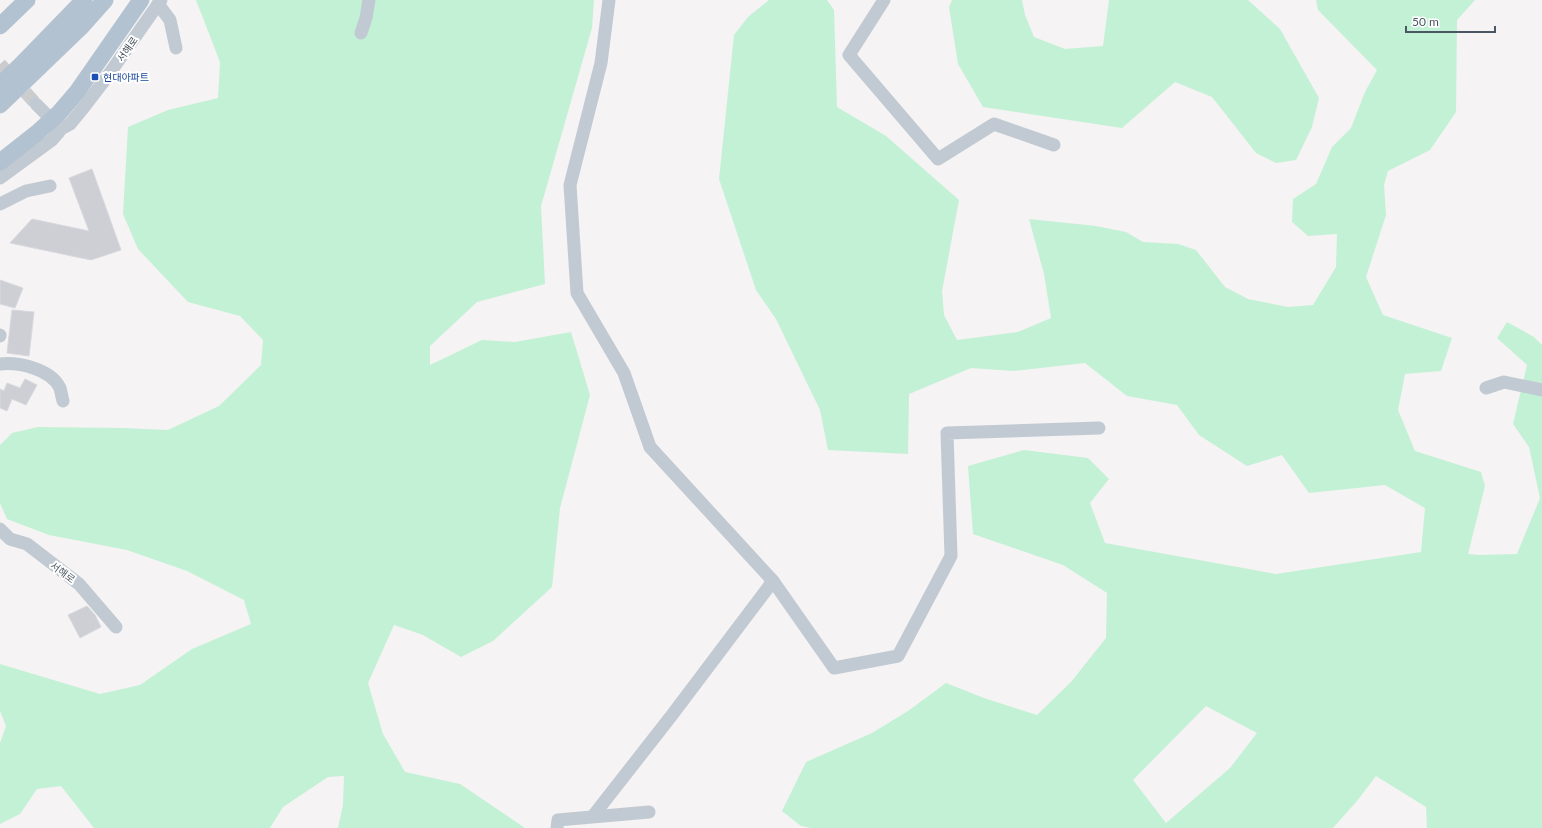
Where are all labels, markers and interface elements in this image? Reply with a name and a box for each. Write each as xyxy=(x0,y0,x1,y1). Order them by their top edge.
scale bar xyxy=(1406,8,1495,34)
text: 50 m xyxy=(1412,14,1439,29)
street label: 서해로 xyxy=(114,34,140,64)
place label: 현대아파트 xyxy=(103,71,149,83)
marker: 현대아파트 xyxy=(90,72,100,82)
street label: 서해로 xyxy=(48,559,78,585)

